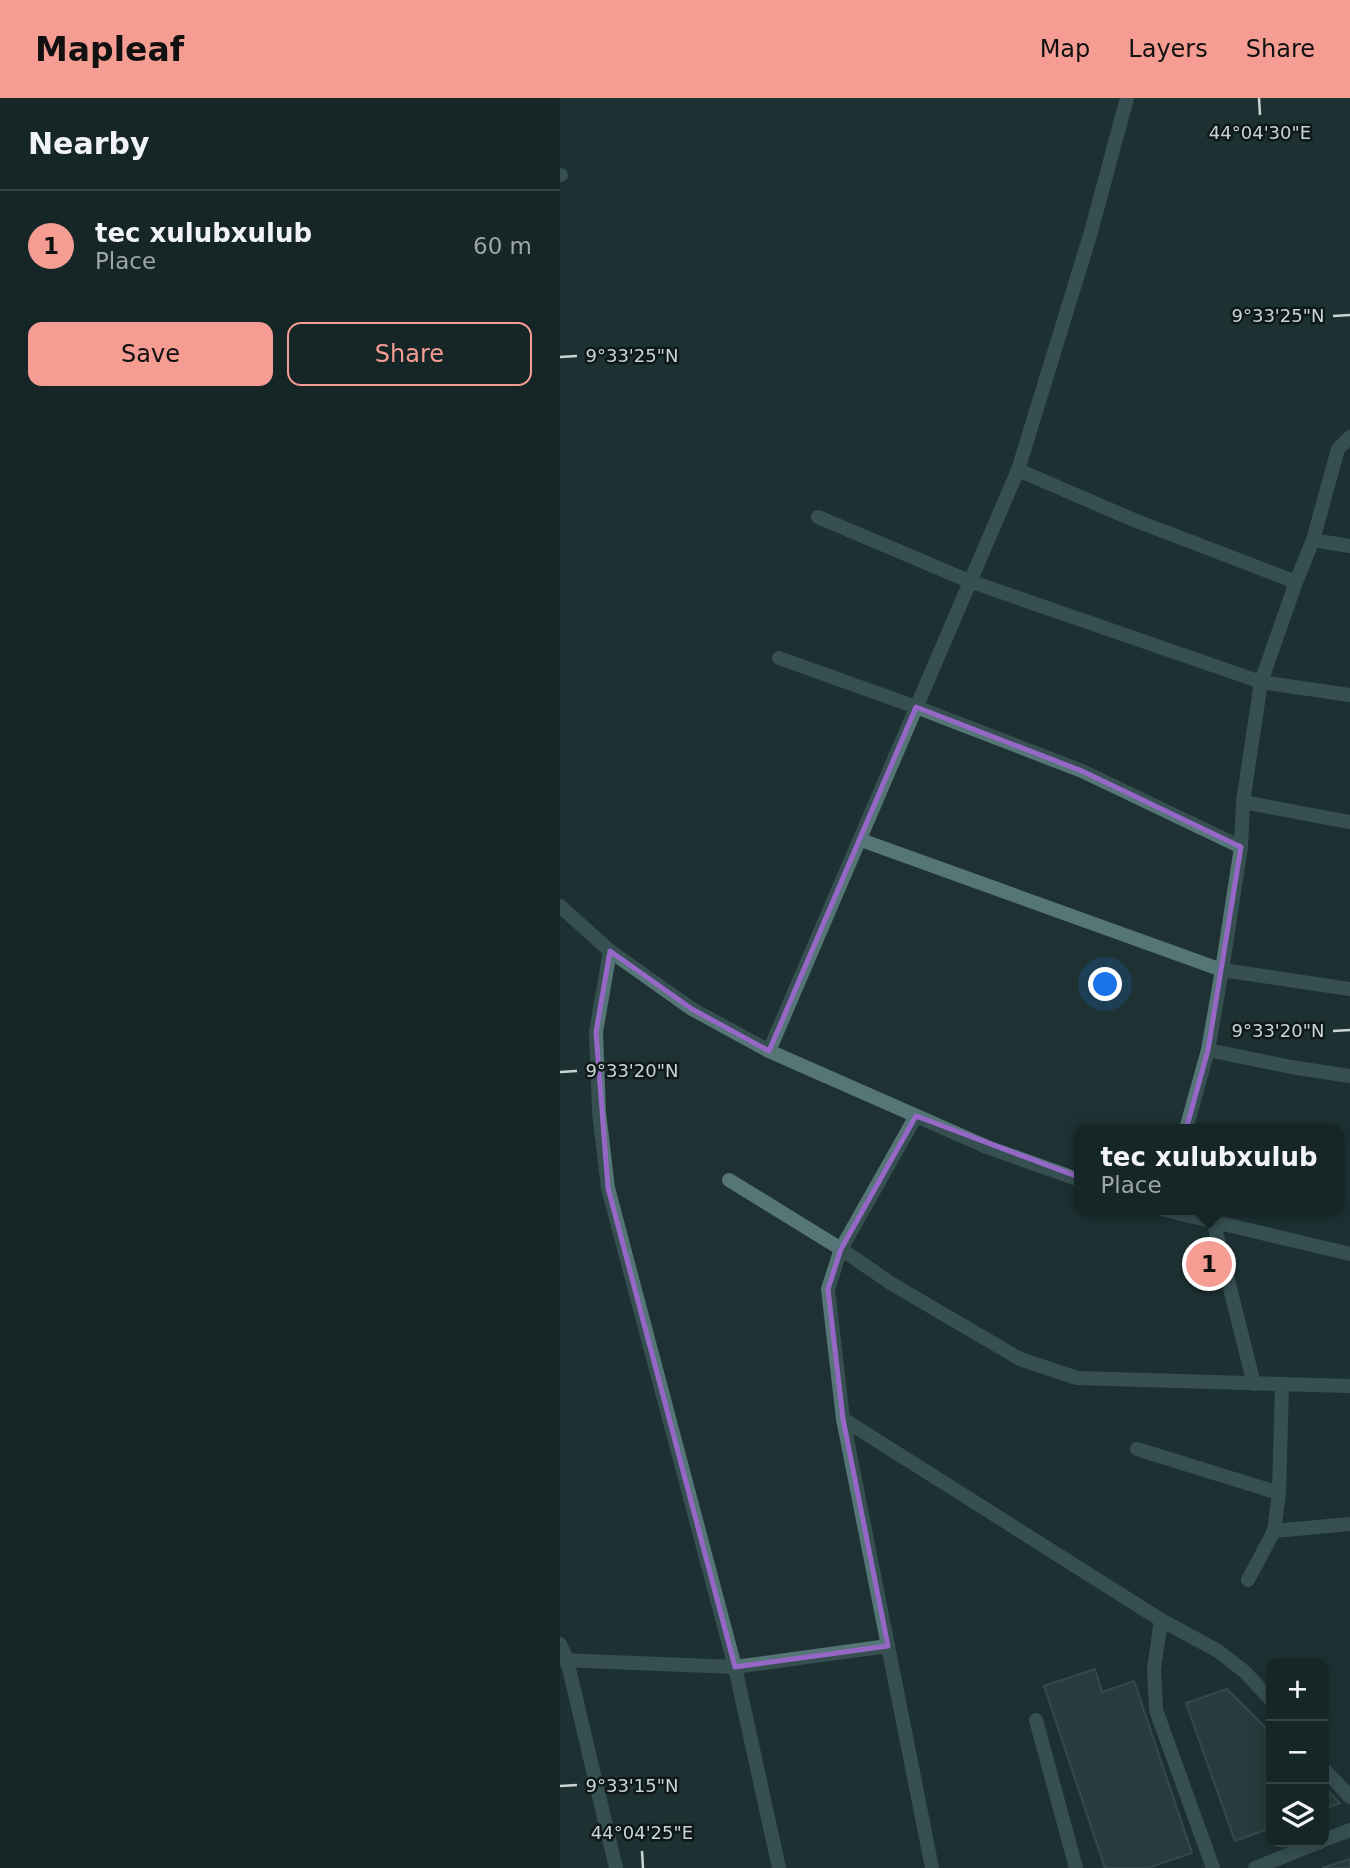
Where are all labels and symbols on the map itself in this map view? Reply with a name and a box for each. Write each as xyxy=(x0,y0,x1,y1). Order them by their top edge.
text: 44°04'30"E xyxy=(1209,122,1311,143)
text: 9°33'25"N xyxy=(1232,305,1324,326)
text: 9°33'25"N xyxy=(586,345,678,366)
your location xyxy=(1088,967,1122,1001)
text: 9°33'20"N xyxy=(1232,1020,1324,1041)
text: 9°33'20"N xyxy=(586,1060,678,1081)
pin: 1 xyxy=(1186,1238,1232,1290)
text: 9°33'15"N xyxy=(586,1775,678,1796)
text: 44°04'25"E xyxy=(591,1822,693,1843)

